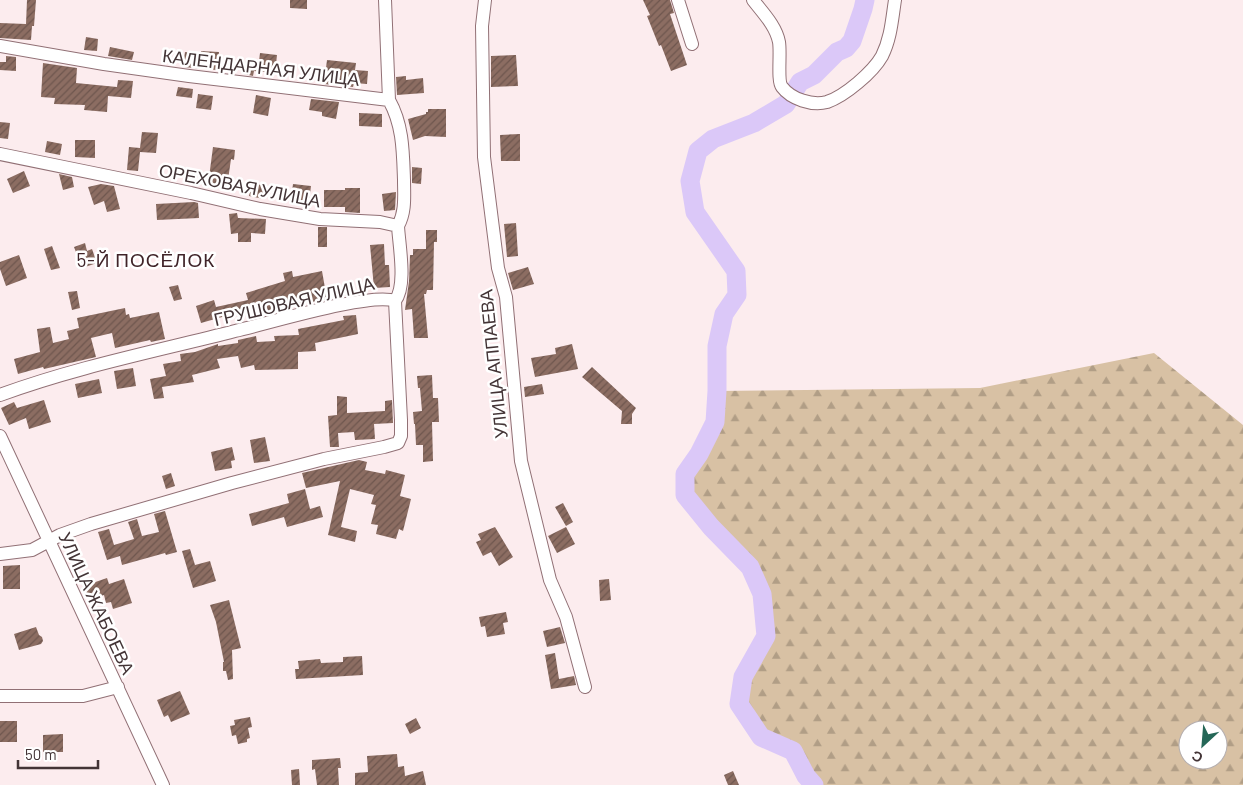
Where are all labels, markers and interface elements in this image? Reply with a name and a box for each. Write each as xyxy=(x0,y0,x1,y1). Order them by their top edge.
street label: КАЛЕНДАРНАЯ УЛИЦА xyxy=(161,44,361,90)
street label: ОРЕХОВАЯ УЛИЦА xyxy=(157,159,323,211)
district label: 5-Й ПОСЁЛОК xyxy=(77,248,215,271)
street label: ГРУШОВАЯ УЛИЦА xyxy=(212,272,376,330)
street label: УЛИЦА АППАЕВА xyxy=(474,288,512,440)
street label: УЛИЦА ЖАБОЕВА xyxy=(54,528,140,678)
north arrow xyxy=(1178,720,1228,770)
scale bar xyxy=(18,738,98,770)
text: 50 m xyxy=(25,745,57,763)
text: С xyxy=(1189,747,1205,767)

